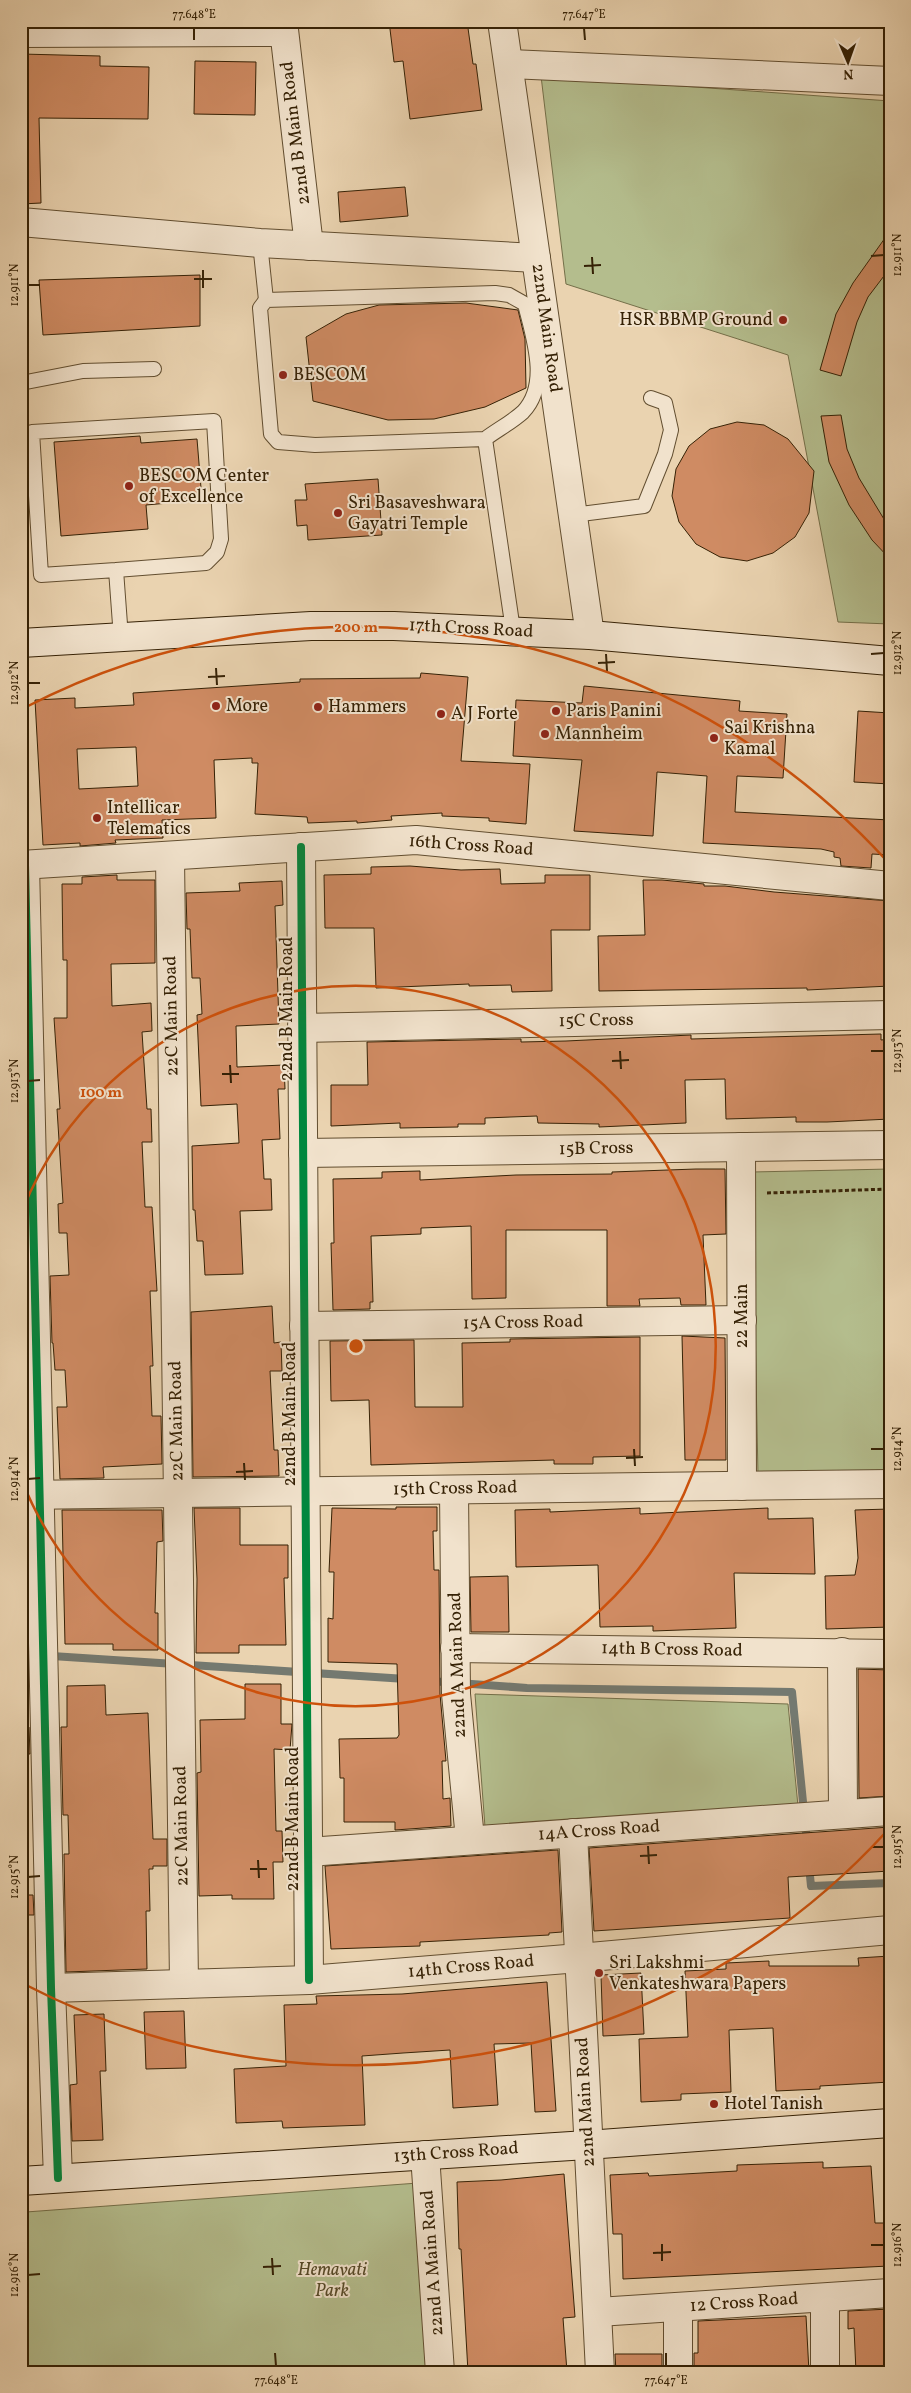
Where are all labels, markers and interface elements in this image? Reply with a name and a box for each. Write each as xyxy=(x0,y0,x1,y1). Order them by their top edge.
text: 77.648°E xyxy=(172,7,216,23)
text: 77.647°E xyxy=(562,7,606,23)
north arrow xyxy=(824,38,874,88)
street label: 22nd B Main Road xyxy=(275,60,317,206)
text: N xyxy=(843,64,854,83)
text: 12.911°N xyxy=(890,233,906,276)
street label: 22nd Main Road xyxy=(525,262,567,394)
text: 12.911°N xyxy=(7,263,23,306)
place label: HSR BBMP Ground xyxy=(619,308,773,333)
marker: HSR BBMP Ground xyxy=(777,314,789,326)
place label: BESCOM xyxy=(293,363,367,388)
marker: BESCOM xyxy=(277,369,289,381)
place label: BESCOM Center of Excellence xyxy=(139,464,270,510)
marker: BESCOM Center of Excellence xyxy=(123,480,135,492)
place label: Sri Basaveshwara Gayatri Temple xyxy=(348,491,486,537)
marker: Sri Basaveshwara Gayatri Temple xyxy=(332,507,344,519)
street label: 17th Cross Road xyxy=(408,613,534,645)
text: 200 m xyxy=(334,618,378,639)
text: 12.912°N xyxy=(890,631,906,675)
text: 12.912°N xyxy=(7,661,23,705)
place label: More xyxy=(226,694,268,719)
place label: Hammers xyxy=(328,695,406,720)
place label: Paris Panini xyxy=(566,699,661,724)
marker: More xyxy=(210,700,222,712)
marker: Hammers xyxy=(312,701,324,713)
place label: A J Forte xyxy=(451,702,518,727)
marker: Paris Panini xyxy=(550,705,562,717)
marker: A J Forte xyxy=(435,708,447,720)
place label: Sai Krishna Kamal xyxy=(724,716,815,762)
place label: Mannheim xyxy=(555,722,643,747)
marker: Mannheim xyxy=(539,728,551,740)
marker: Sai Krishna Kamal xyxy=(708,732,720,744)
place label: Intellicar Telematics xyxy=(107,796,191,842)
marker: Intellicar Telematics xyxy=(91,812,103,824)
street label: 16th Cross Road xyxy=(408,829,534,863)
street label: 22nd B Main Road xyxy=(275,937,300,1081)
street label: 22C Main Road xyxy=(158,955,186,1077)
street label: 15C Cross xyxy=(558,1008,634,1034)
text: 12.913°N xyxy=(890,1029,906,1073)
text: 12.913°N xyxy=(7,1059,23,1103)
text: 100 m xyxy=(80,1083,123,1104)
street label: 15B Cross xyxy=(558,1136,634,1162)
street label: 22 Main xyxy=(730,1283,755,1348)
street label: 15A Cross Road xyxy=(463,1309,583,1337)
centre of rings xyxy=(347,1337,365,1355)
street label: 22nd B Main Road xyxy=(278,1342,303,1486)
street label: 22C Main Road xyxy=(163,1360,191,1482)
text: 12.914°N xyxy=(890,1426,906,1472)
text: 12.914°N xyxy=(7,1456,23,1502)
street label: 15th Cross Road xyxy=(392,1475,518,1503)
street label: 22nd A Main Road xyxy=(443,1591,473,1739)
street label: 14th B Cross Road xyxy=(601,1636,743,1664)
street label: 22nd B Main Road xyxy=(281,1747,306,1891)
street label: 22C Main Road xyxy=(168,1765,196,1887)
street label: 14A Cross Road xyxy=(537,1814,661,1848)
text: 12.915°N xyxy=(890,1825,906,1869)
text: 12.915°N xyxy=(7,1855,23,1899)
street label: 14th Cross Road xyxy=(407,1949,535,1985)
place label: Sri Lakshmi Venkateshwara Papers xyxy=(609,1951,786,1997)
marker: Sri Lakshmi Venkateshwara Papers xyxy=(593,1967,605,1979)
street label: 22nd Main Road xyxy=(570,2036,602,2168)
place label: Hotel Tanish xyxy=(724,2092,824,2117)
marker: Hotel Tanish xyxy=(708,2098,720,2110)
street label: 13th Cross Road xyxy=(393,2136,519,2170)
street label: 22nd A Main Road xyxy=(415,2189,451,2337)
text: 12.916°N xyxy=(890,2223,906,2267)
text: 12.916°N xyxy=(7,2253,23,2297)
park label: Hemavati Park xyxy=(297,2258,367,2304)
street label: 12 Cross Road xyxy=(689,2287,799,2319)
text: 77.648°E xyxy=(254,2373,298,2389)
text: 77.647°E xyxy=(644,2373,688,2389)

